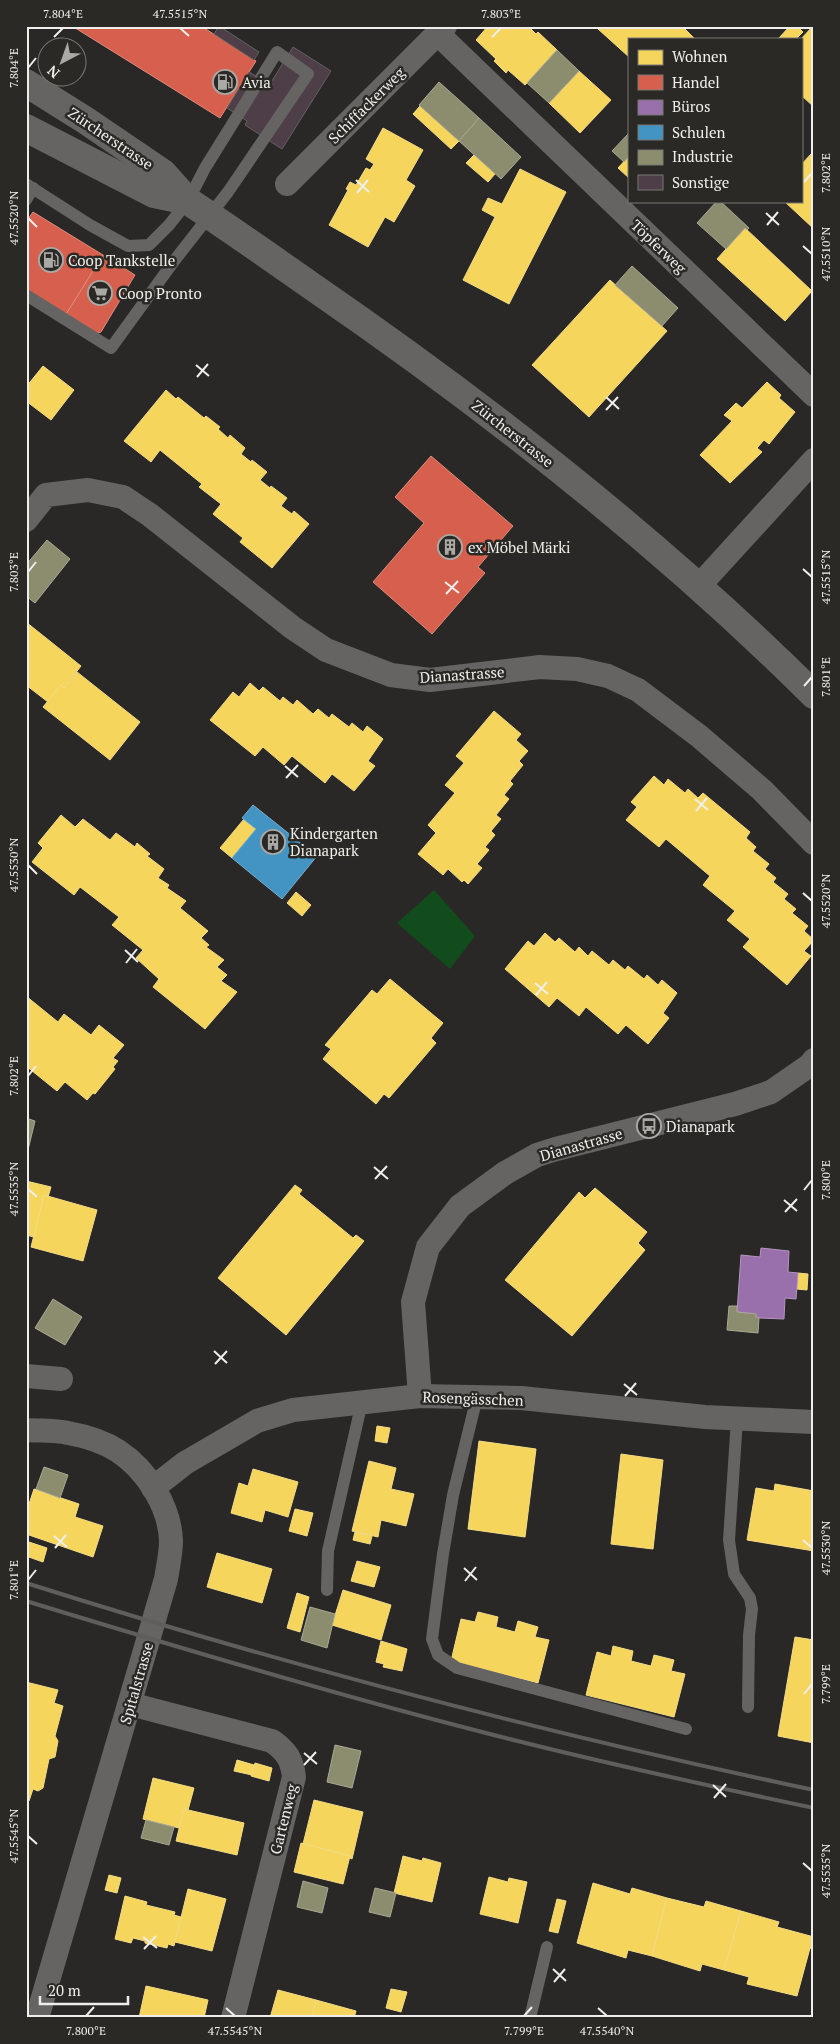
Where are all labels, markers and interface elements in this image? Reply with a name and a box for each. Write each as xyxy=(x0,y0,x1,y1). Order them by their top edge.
text: 7.804°E xyxy=(43,6,83,21)
text: 47.5515°N xyxy=(153,6,207,21)
text: 7.803°E xyxy=(481,6,521,21)
north arrow xyxy=(38,38,88,88)
legend xyxy=(628,38,802,202)
text: Wohnen xyxy=(672,46,728,66)
text: 7.804°E xyxy=(6,48,21,88)
text: N xyxy=(43,61,63,83)
street label: Schiffackerweg xyxy=(323,62,409,148)
fuel station icon: Avia xyxy=(212,69,238,95)
place label: Avia xyxy=(242,72,271,92)
text: Handel xyxy=(672,72,720,92)
text: Büros xyxy=(672,96,710,116)
street label: Zürcherstrasse xyxy=(65,102,157,174)
text: Schulen xyxy=(672,122,726,142)
text: Industrie xyxy=(672,146,733,166)
text: 7.802°E xyxy=(818,153,833,193)
text: Sonstige xyxy=(672,172,729,192)
text: 47.5520°N xyxy=(6,191,21,245)
street label: Töpferweg xyxy=(627,215,692,278)
text: 47.5510°N xyxy=(818,227,833,281)
fuel station icon: Coop Tankstelle xyxy=(38,247,64,273)
place label: Coop Tankstelle xyxy=(68,250,175,270)
supermarket icon: Coop Pronto xyxy=(87,280,113,306)
place label: Coop Pronto xyxy=(118,283,202,303)
street label: Zürcherstrasse xyxy=(468,395,558,471)
building icon: ex Möbel Märki xyxy=(437,534,463,560)
place label: ex Möbel Märki xyxy=(468,537,570,557)
text: 47.5515°N xyxy=(818,550,833,604)
text: 7.803°E xyxy=(6,552,21,592)
text: 7.801°E xyxy=(818,657,833,697)
street label: Dianastrasse xyxy=(419,661,505,687)
place label: Kindergarten Dianapark xyxy=(290,823,378,860)
building icon: Kindergarten Dianapark xyxy=(260,829,286,855)
text: 47.5530°N xyxy=(6,838,21,892)
text: 47.5520°N xyxy=(818,874,833,928)
text: 7.802°E xyxy=(6,1056,21,1096)
bus stop icon: Dianapark xyxy=(636,1113,662,1139)
place label: Dianapark xyxy=(666,1116,735,1136)
street label: Dianastrasse xyxy=(537,1123,625,1165)
text: 7.800°E xyxy=(818,1160,833,1200)
text: 47.5535°N xyxy=(6,1162,21,1216)
street label: Rosengässchen xyxy=(422,1386,524,1410)
text: 47.5530°N xyxy=(818,1521,833,1575)
text: 7.801°E xyxy=(6,1560,21,1600)
street label: Spitalstrasse xyxy=(115,1640,157,1726)
text: 7.799°E xyxy=(818,1664,833,1704)
street label: Gartenweg xyxy=(265,1781,302,1856)
text: 47.5545°N xyxy=(6,1809,21,1863)
text: 47.5535°N xyxy=(818,1844,833,1898)
scale bar xyxy=(40,1974,128,2006)
text: 20 m xyxy=(48,1980,81,2000)
text: 7.800°E xyxy=(66,2023,106,2038)
text: 47.5545°N xyxy=(208,2023,262,2038)
text: 7.799°E xyxy=(504,2023,544,2038)
text: 47.5540°N xyxy=(580,2023,634,2038)

